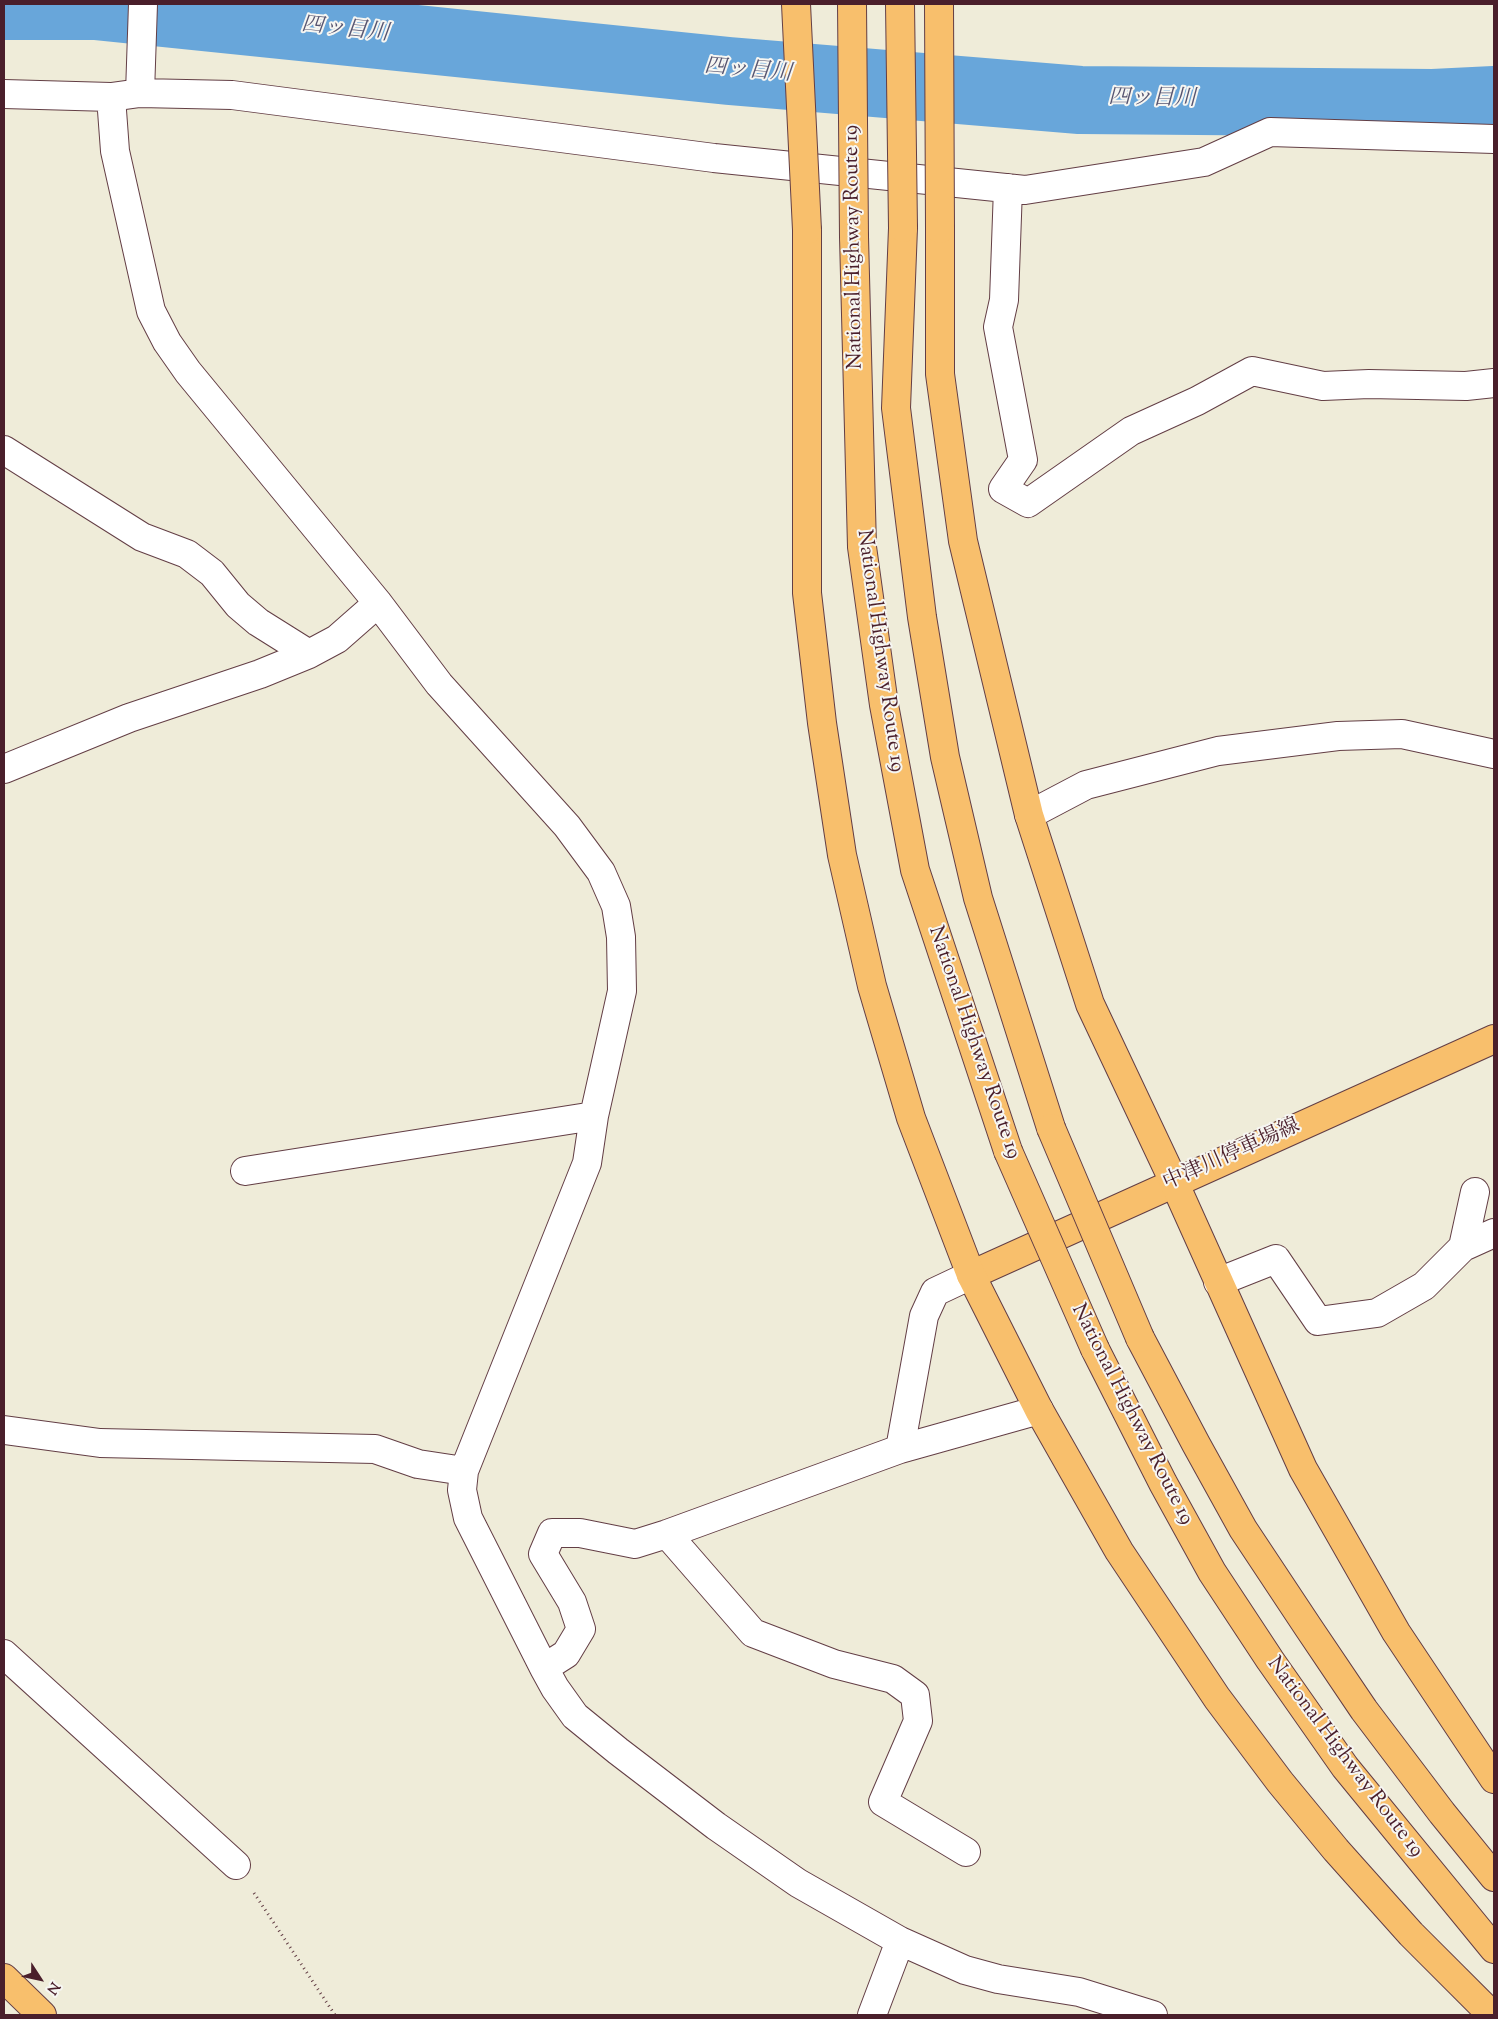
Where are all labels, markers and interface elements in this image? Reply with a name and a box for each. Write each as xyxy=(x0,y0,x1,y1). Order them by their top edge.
water label: 四ッ目川 xyxy=(300,13,390,49)
water label: 四ッ目川 xyxy=(703,55,793,89)
water label: 四ッ目川 xyxy=(1108,86,1196,114)
street label: National Highway Route 19 xyxy=(840,125,870,369)
street label: National Highway Route 19 xyxy=(850,528,908,774)
street label: National Highway Route 19 xyxy=(921,923,1025,1163)
street label: 中津川停車場線 xyxy=(1160,1115,1304,1197)
street label: National Highway Route 19 xyxy=(1064,1300,1198,1530)
street label: National Highway Route 19 xyxy=(1260,1653,1428,1863)
north arrow xyxy=(15,1954,65,2004)
text: N xyxy=(41,1977,64,1998)

